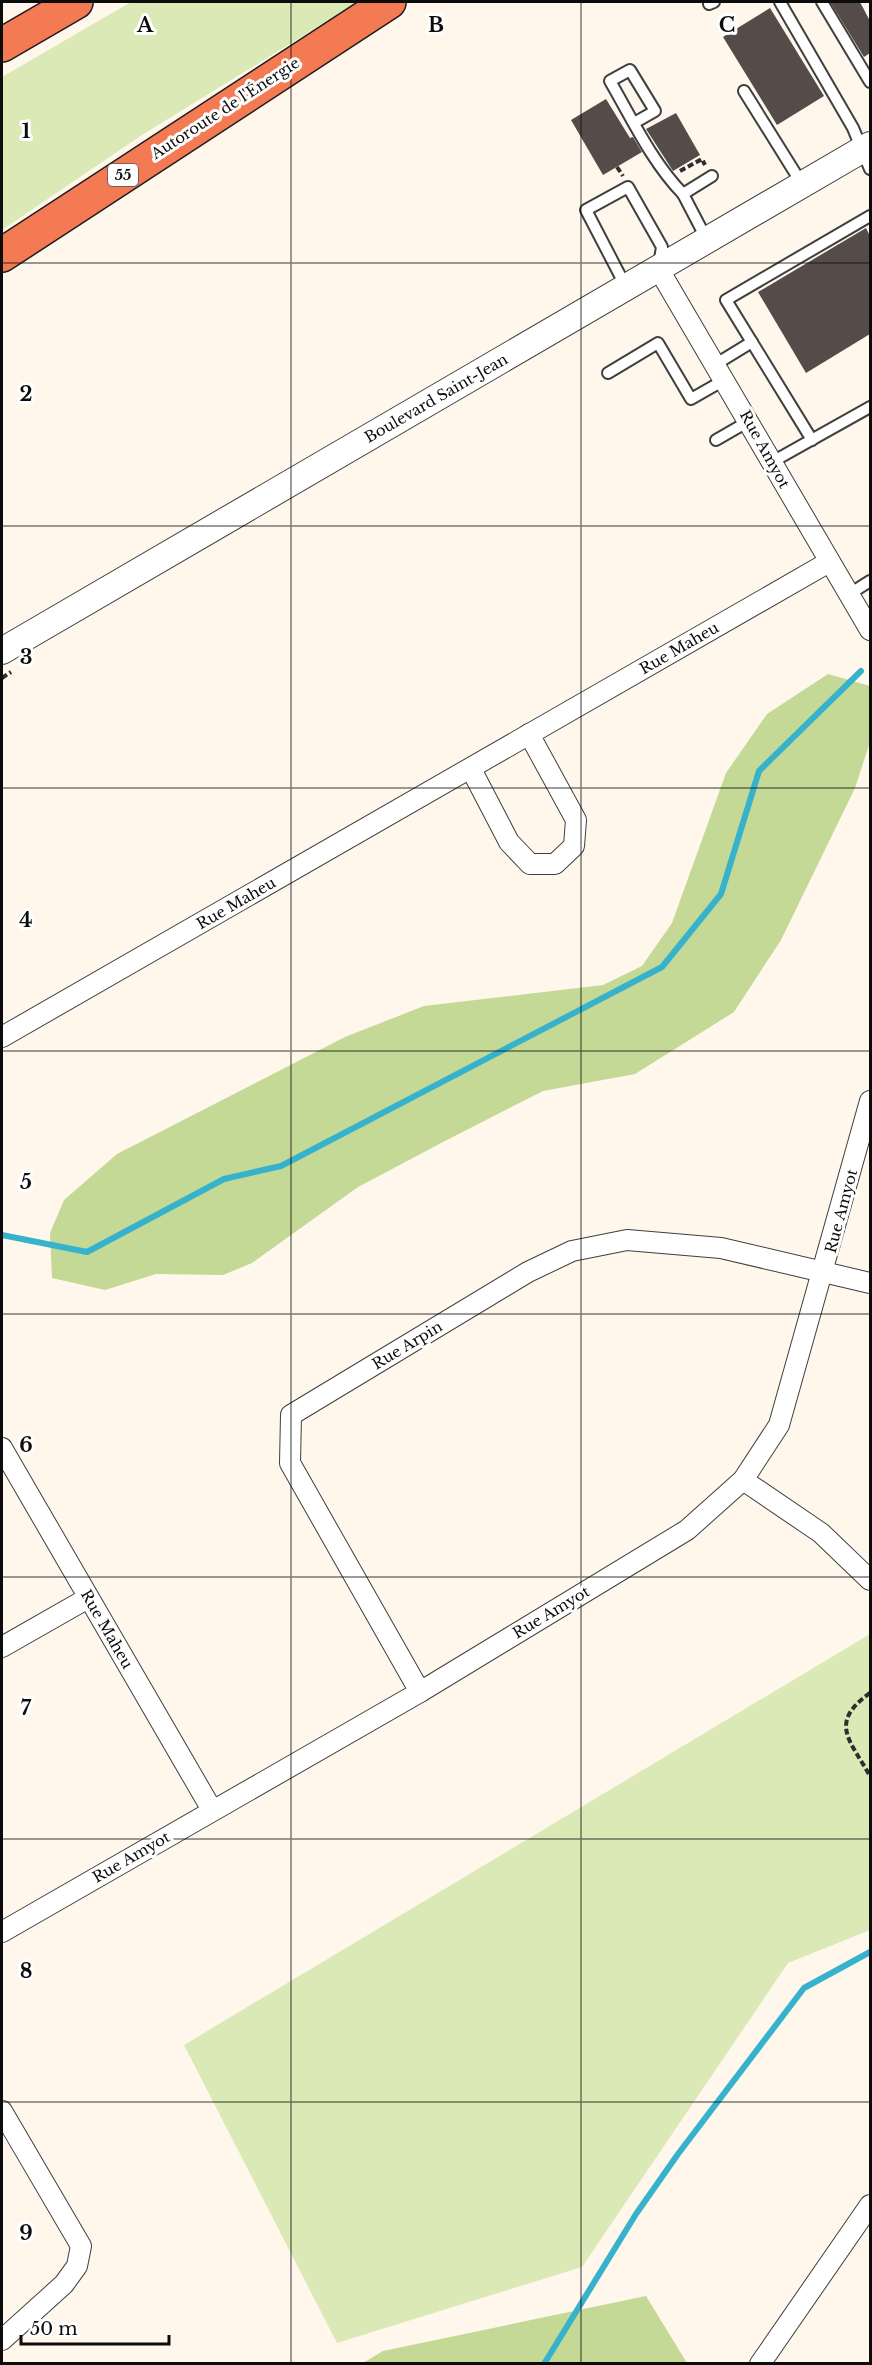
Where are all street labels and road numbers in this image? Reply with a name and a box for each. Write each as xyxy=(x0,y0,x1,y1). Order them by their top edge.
street label: Autoroute de l'Énergie xyxy=(146,53,303,164)
road number: 55 xyxy=(108,164,138,186)
street label: Boulevard Saint-Jean xyxy=(361,349,511,447)
street label: Rue Amyot xyxy=(736,407,794,492)
street label: Rue Maheu xyxy=(636,618,722,678)
street label: Rue Maheu xyxy=(193,873,279,933)
street label: Rue Amyot xyxy=(821,1167,861,1255)
street label: Rue Arpin xyxy=(368,1317,446,1373)
street label: Rue Amyot xyxy=(509,1581,593,1642)
street label: Rue Maheu xyxy=(77,1586,137,1672)
street label: Rue Amyot xyxy=(89,1827,173,1887)

